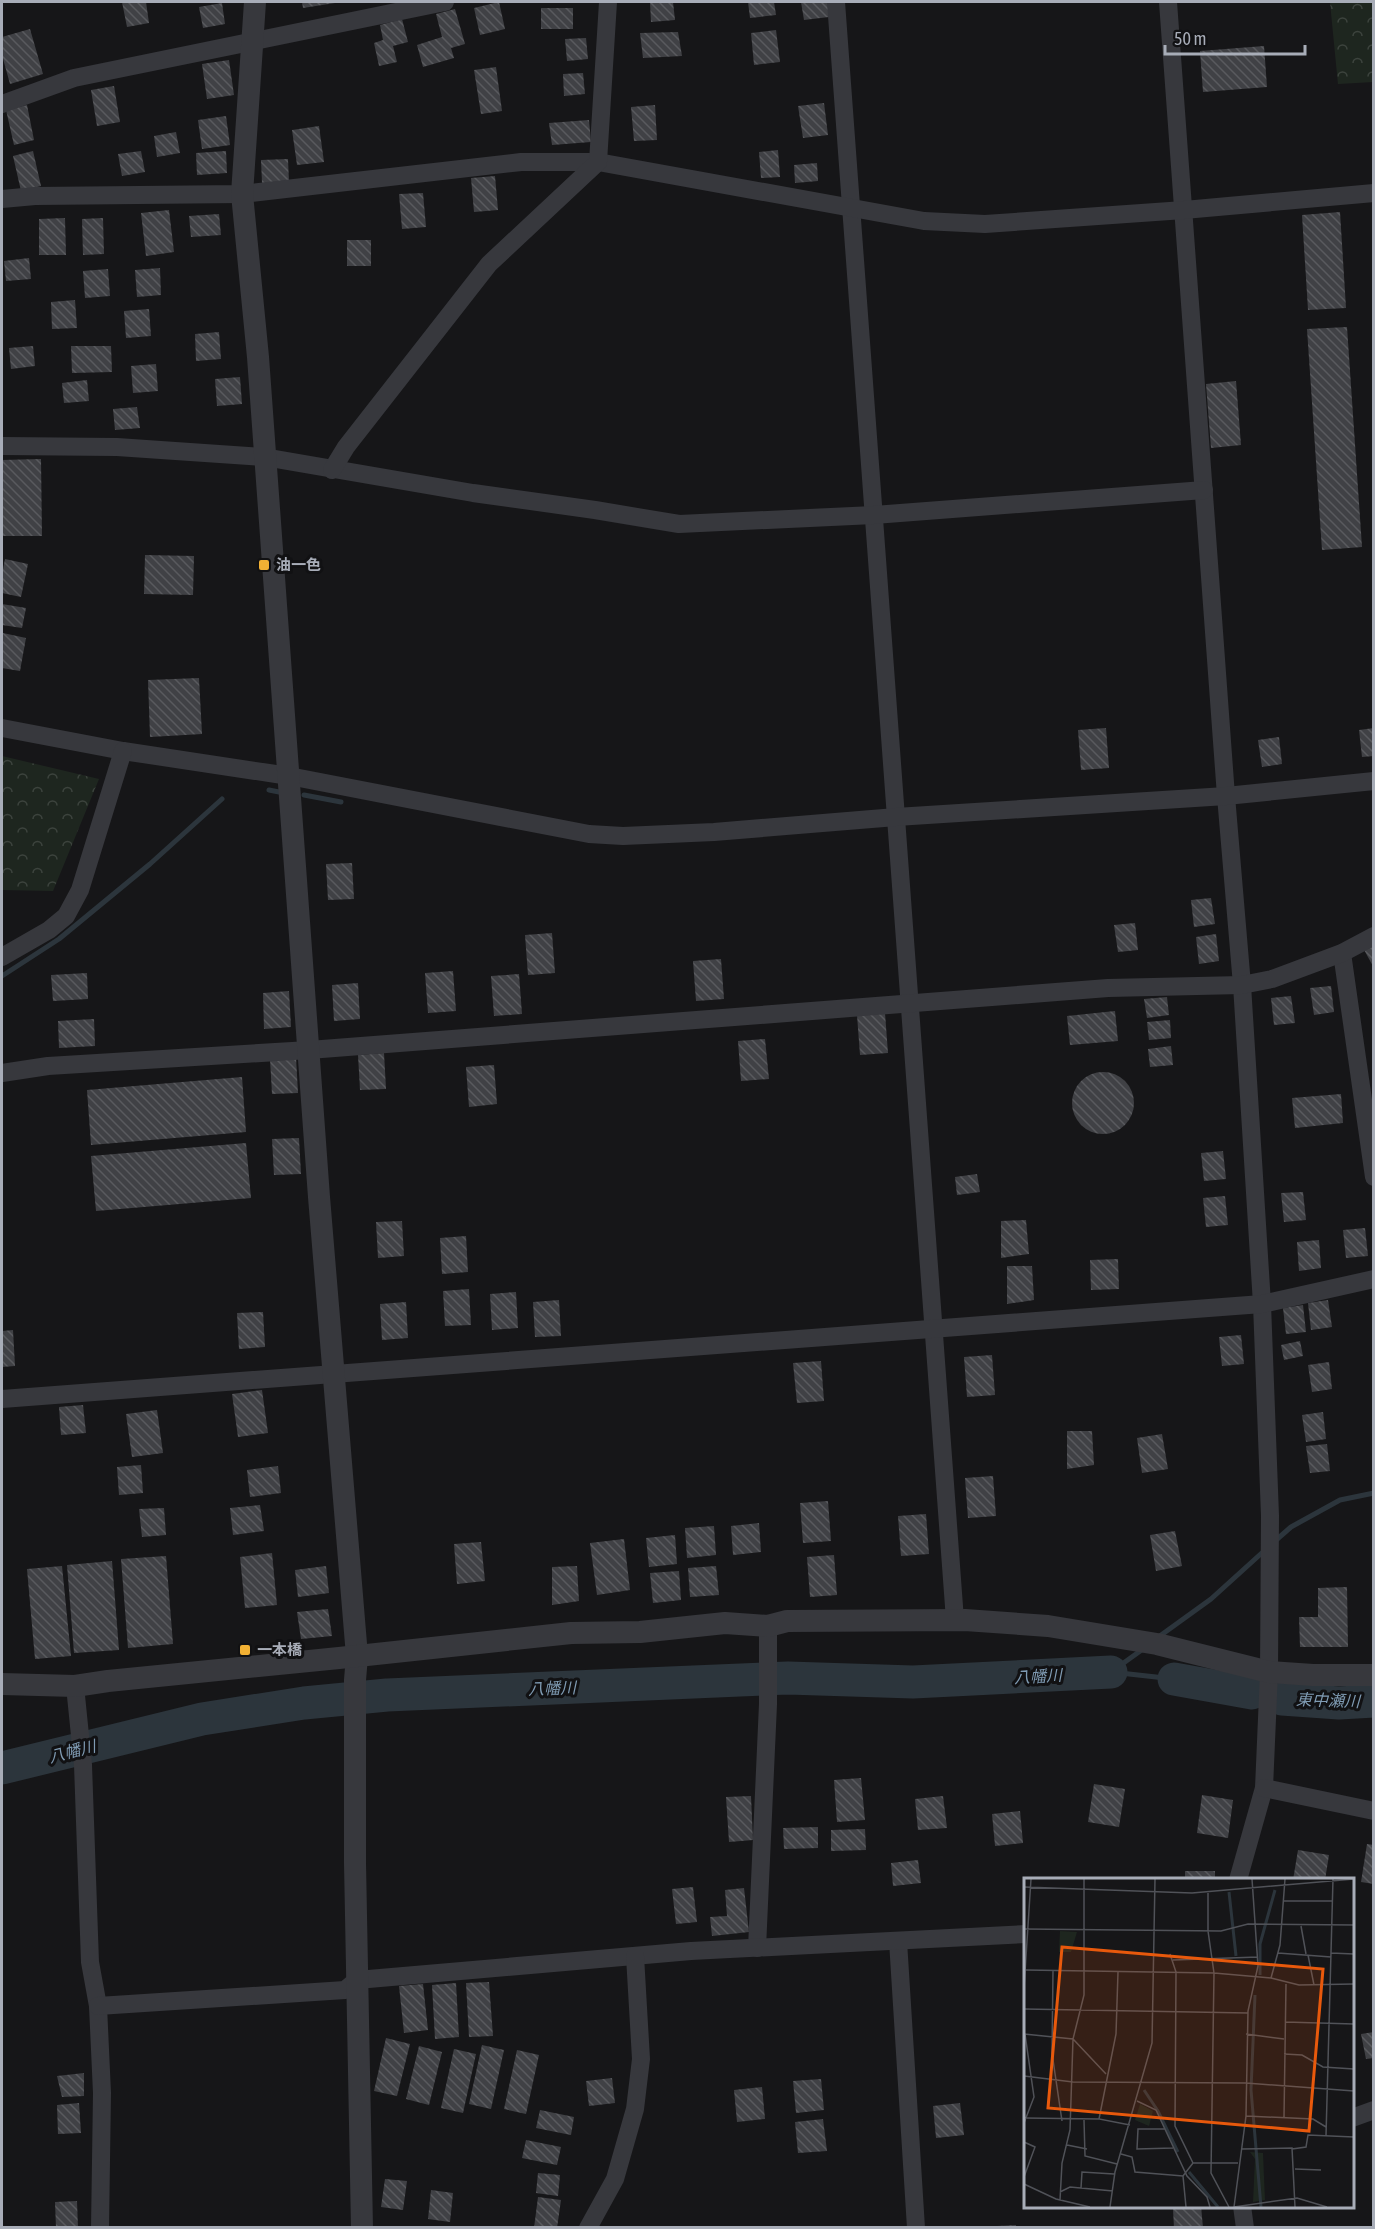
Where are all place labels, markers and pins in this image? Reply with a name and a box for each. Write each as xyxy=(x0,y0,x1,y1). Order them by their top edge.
place label: 油一色 xyxy=(276,556,321,573)
marker: 油一色 xyxy=(257,558,271,572)
place label: 一本橋 xyxy=(257,1641,303,1658)
marker: 一本橋 xyxy=(238,1643,252,1657)

